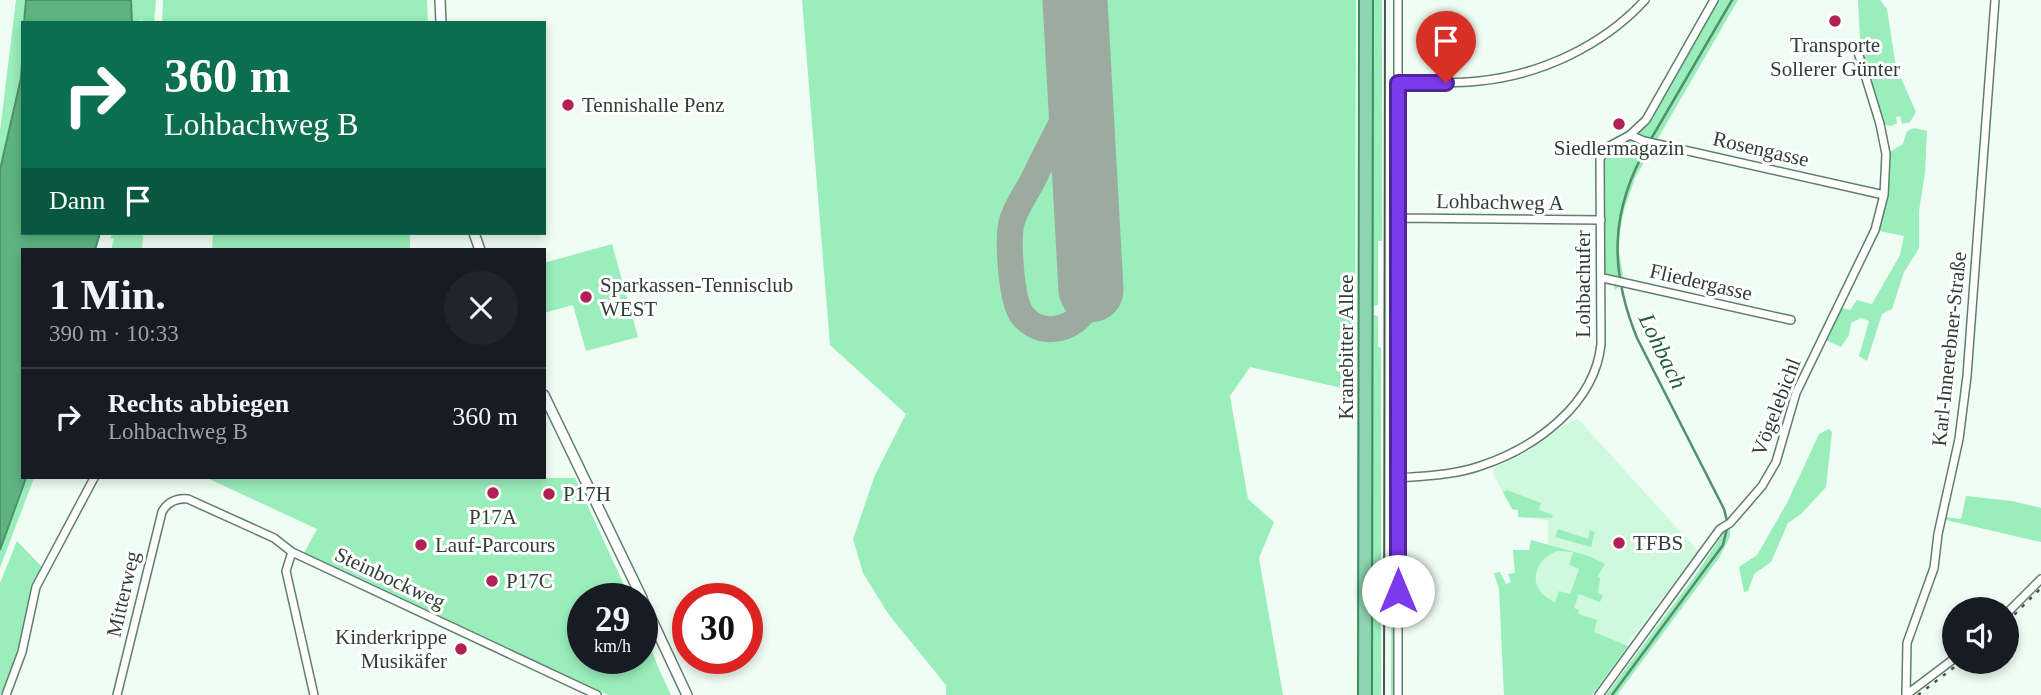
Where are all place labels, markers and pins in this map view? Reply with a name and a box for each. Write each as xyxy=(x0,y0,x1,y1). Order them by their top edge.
pin xyxy=(1416,11,1476,83)
marker: Transporte Sollerer Günter xyxy=(1827,13,1843,29)
place label: Transporte Sollerer Günter xyxy=(1770,33,1900,81)
place label: Tennishalle Penz xyxy=(582,93,725,117)
marker: Tennishalle Penz xyxy=(560,97,576,113)
marker: Siedlermagazin xyxy=(1611,116,1627,132)
place label: Siedlermagazin xyxy=(1554,136,1685,160)
place label: Sparkassen-Tennisclub WEST xyxy=(600,273,793,321)
marker: Sparkassen-Tennisclub WEST xyxy=(578,289,594,305)
place label: P17H xyxy=(563,482,611,506)
marker: P17A xyxy=(485,485,501,501)
marker: P17H xyxy=(541,486,557,502)
place label: P17A xyxy=(469,505,518,529)
place label: TFBS xyxy=(1633,531,1683,555)
place label: Lauf-Parcours xyxy=(435,533,555,557)
marker: TFBS xyxy=(1611,535,1627,551)
marker: Lauf-Parcours xyxy=(413,537,429,553)
place label: P17C xyxy=(506,569,553,593)
marker: P17C xyxy=(484,573,500,589)
place label: Kinderkrippe Musikäfer xyxy=(335,625,447,673)
marker: Kinderkrippe Musikäfer xyxy=(453,641,469,657)

